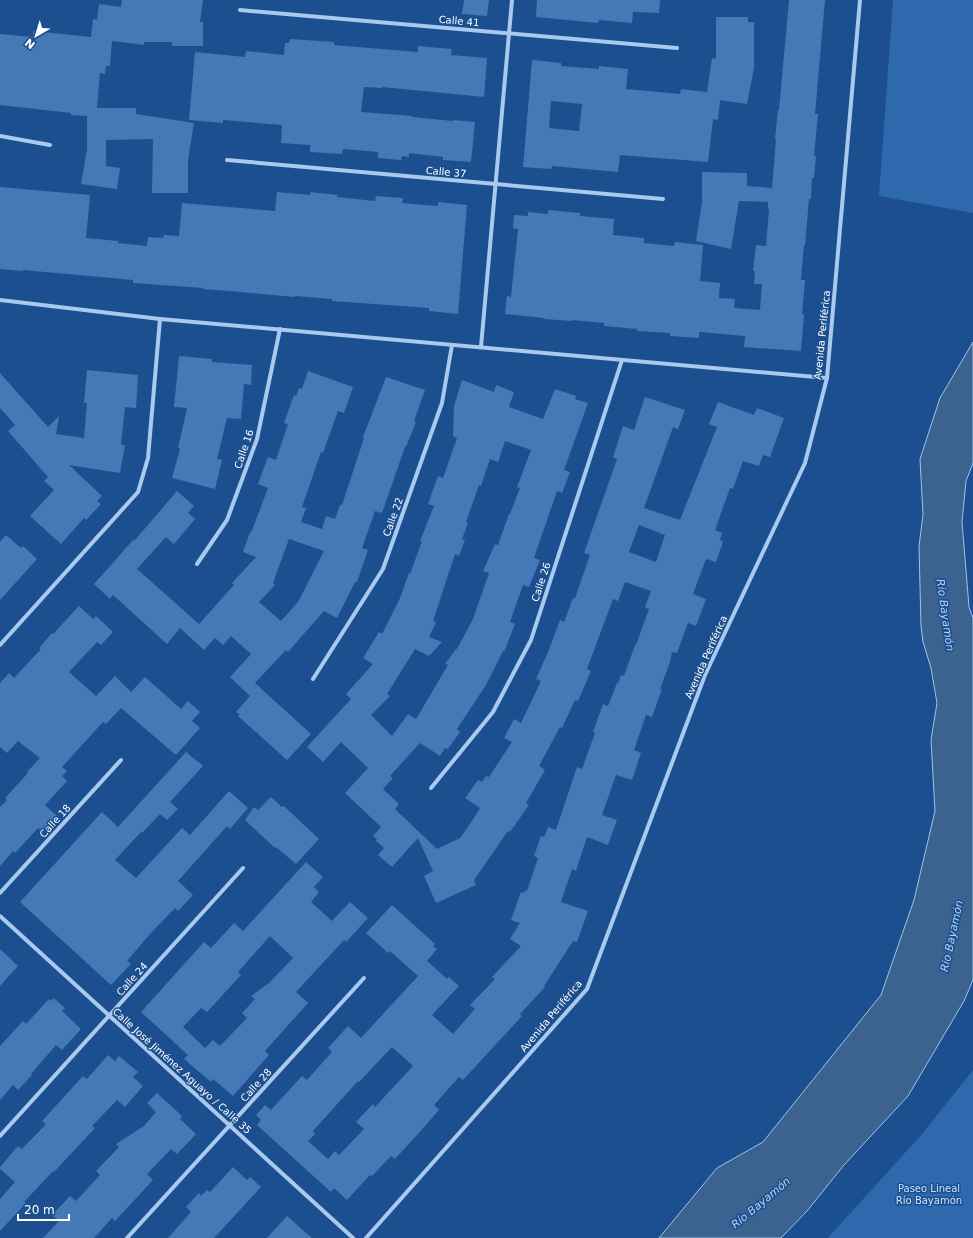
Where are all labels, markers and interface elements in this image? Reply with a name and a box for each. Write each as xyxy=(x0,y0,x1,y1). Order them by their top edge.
street label: Calle 41 xyxy=(438,14,480,28)
north arrow xyxy=(16,16,56,56)
text: N xyxy=(23,36,38,51)
street label: Calle 37 xyxy=(425,165,467,179)
street label: Avenida Periférica xyxy=(812,290,832,380)
street label: Calle 16 xyxy=(232,428,256,470)
street label: Calle 22 xyxy=(381,496,405,538)
street label: Calle 26 xyxy=(529,561,553,603)
water label: Río Bayamón xyxy=(933,578,957,652)
street label: Avenida Periférica xyxy=(683,614,729,700)
street label: Calle 18 xyxy=(37,802,73,840)
water label: Río Bayamón xyxy=(938,899,966,973)
street label: Calle 24 xyxy=(114,960,150,998)
street label: Avenida Periférica xyxy=(518,978,584,1054)
street label: Calle José Jiménez Aguayo / Calle 35 xyxy=(111,1006,253,1136)
street label: Calle 28 xyxy=(238,1066,274,1104)
water label: Río Bayamón xyxy=(729,1175,793,1231)
park label: Paseo Lineal Río Bayamón xyxy=(896,1183,962,1206)
scale bar xyxy=(18,1196,69,1222)
text: 20 m xyxy=(24,1203,55,1217)

